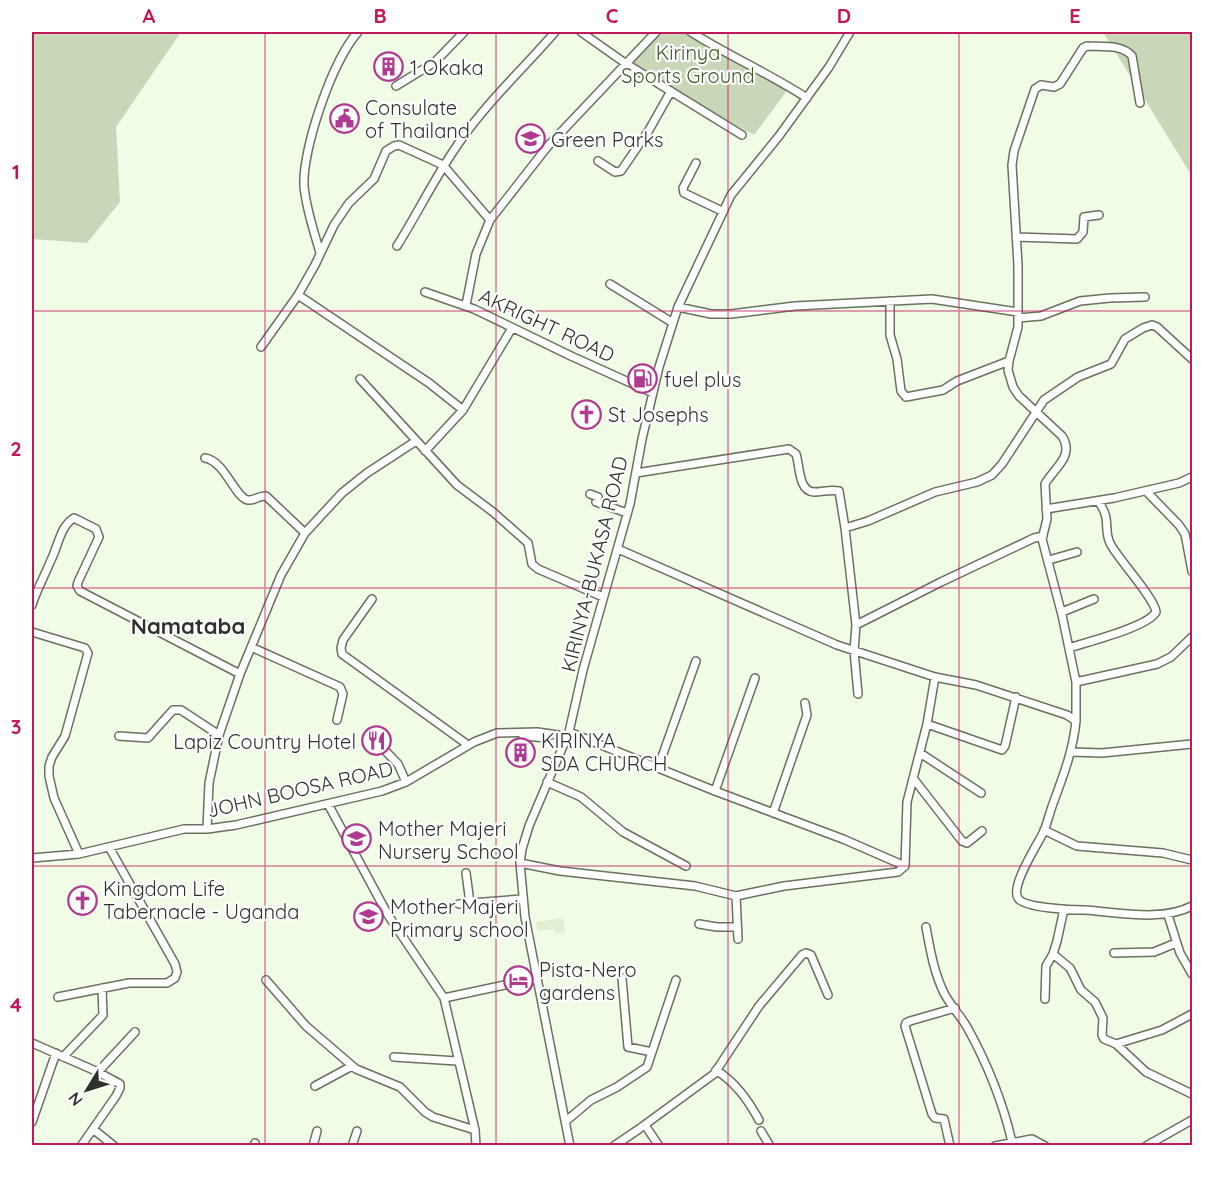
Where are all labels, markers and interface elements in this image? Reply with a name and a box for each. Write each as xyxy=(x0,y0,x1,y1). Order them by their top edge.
text: A xyxy=(143,3,156,28)
text: B xyxy=(373,3,387,28)
text: C xyxy=(606,3,619,28)
text: D xyxy=(837,3,851,28)
text: E xyxy=(1069,3,1081,28)
park label: Kirinya Sports Ground xyxy=(621,40,755,88)
building icon: 1 Okaka xyxy=(373,51,405,83)
place label: 1 Okaka xyxy=(410,55,484,80)
place label: Consulate of Thailand xyxy=(365,95,470,143)
public building icon: Consulate of Thailand xyxy=(328,103,360,135)
school or university icon: Green Parks xyxy=(514,123,546,155)
place label: Green Parks xyxy=(551,127,663,152)
text: 1 xyxy=(12,159,20,184)
street label: AKRIGHT ROAD xyxy=(475,283,619,367)
fuel station icon: fuel plus xyxy=(627,363,659,395)
place label: fuel plus xyxy=(664,367,741,392)
church icon: St Josephs xyxy=(571,398,603,430)
place label: St Josephs xyxy=(608,402,709,427)
text: 2 xyxy=(10,436,22,461)
street label: KIRINYA-BUKASA ROAD xyxy=(555,453,633,675)
district label: Namataba xyxy=(131,612,245,640)
text: 3 xyxy=(11,714,21,739)
restaurant icon: Lapiz Country Hotel xyxy=(361,725,393,757)
place label: KIRINYA SDA CHURCH xyxy=(541,728,667,776)
place label: Lapiz Country Hotel xyxy=(173,729,356,754)
building icon: KIRINYA SDA CHURCH xyxy=(504,736,536,768)
street label: JOHN BOOSA ROAD xyxy=(205,755,395,823)
place label: Mother Majeri Nursery School xyxy=(378,816,519,864)
school or university icon: Mother Majeri Nursery School xyxy=(341,823,373,855)
place label: Kingdom Life Tabernacle - Uganda xyxy=(103,876,299,924)
church icon: Kingdom Life Tabernacle - Uganda xyxy=(66,884,98,916)
place label: Mother Majeri Primary school xyxy=(390,894,529,942)
school or university icon: Mother Majeri Primary school xyxy=(353,901,385,933)
place label: Pista-Nero gardens xyxy=(539,957,636,1005)
hotel icon: Pista-Nero gardens xyxy=(502,964,534,996)
text: 4 xyxy=(10,992,22,1017)
north arrow xyxy=(57,1060,117,1120)
text: N xyxy=(64,1088,87,1110)

